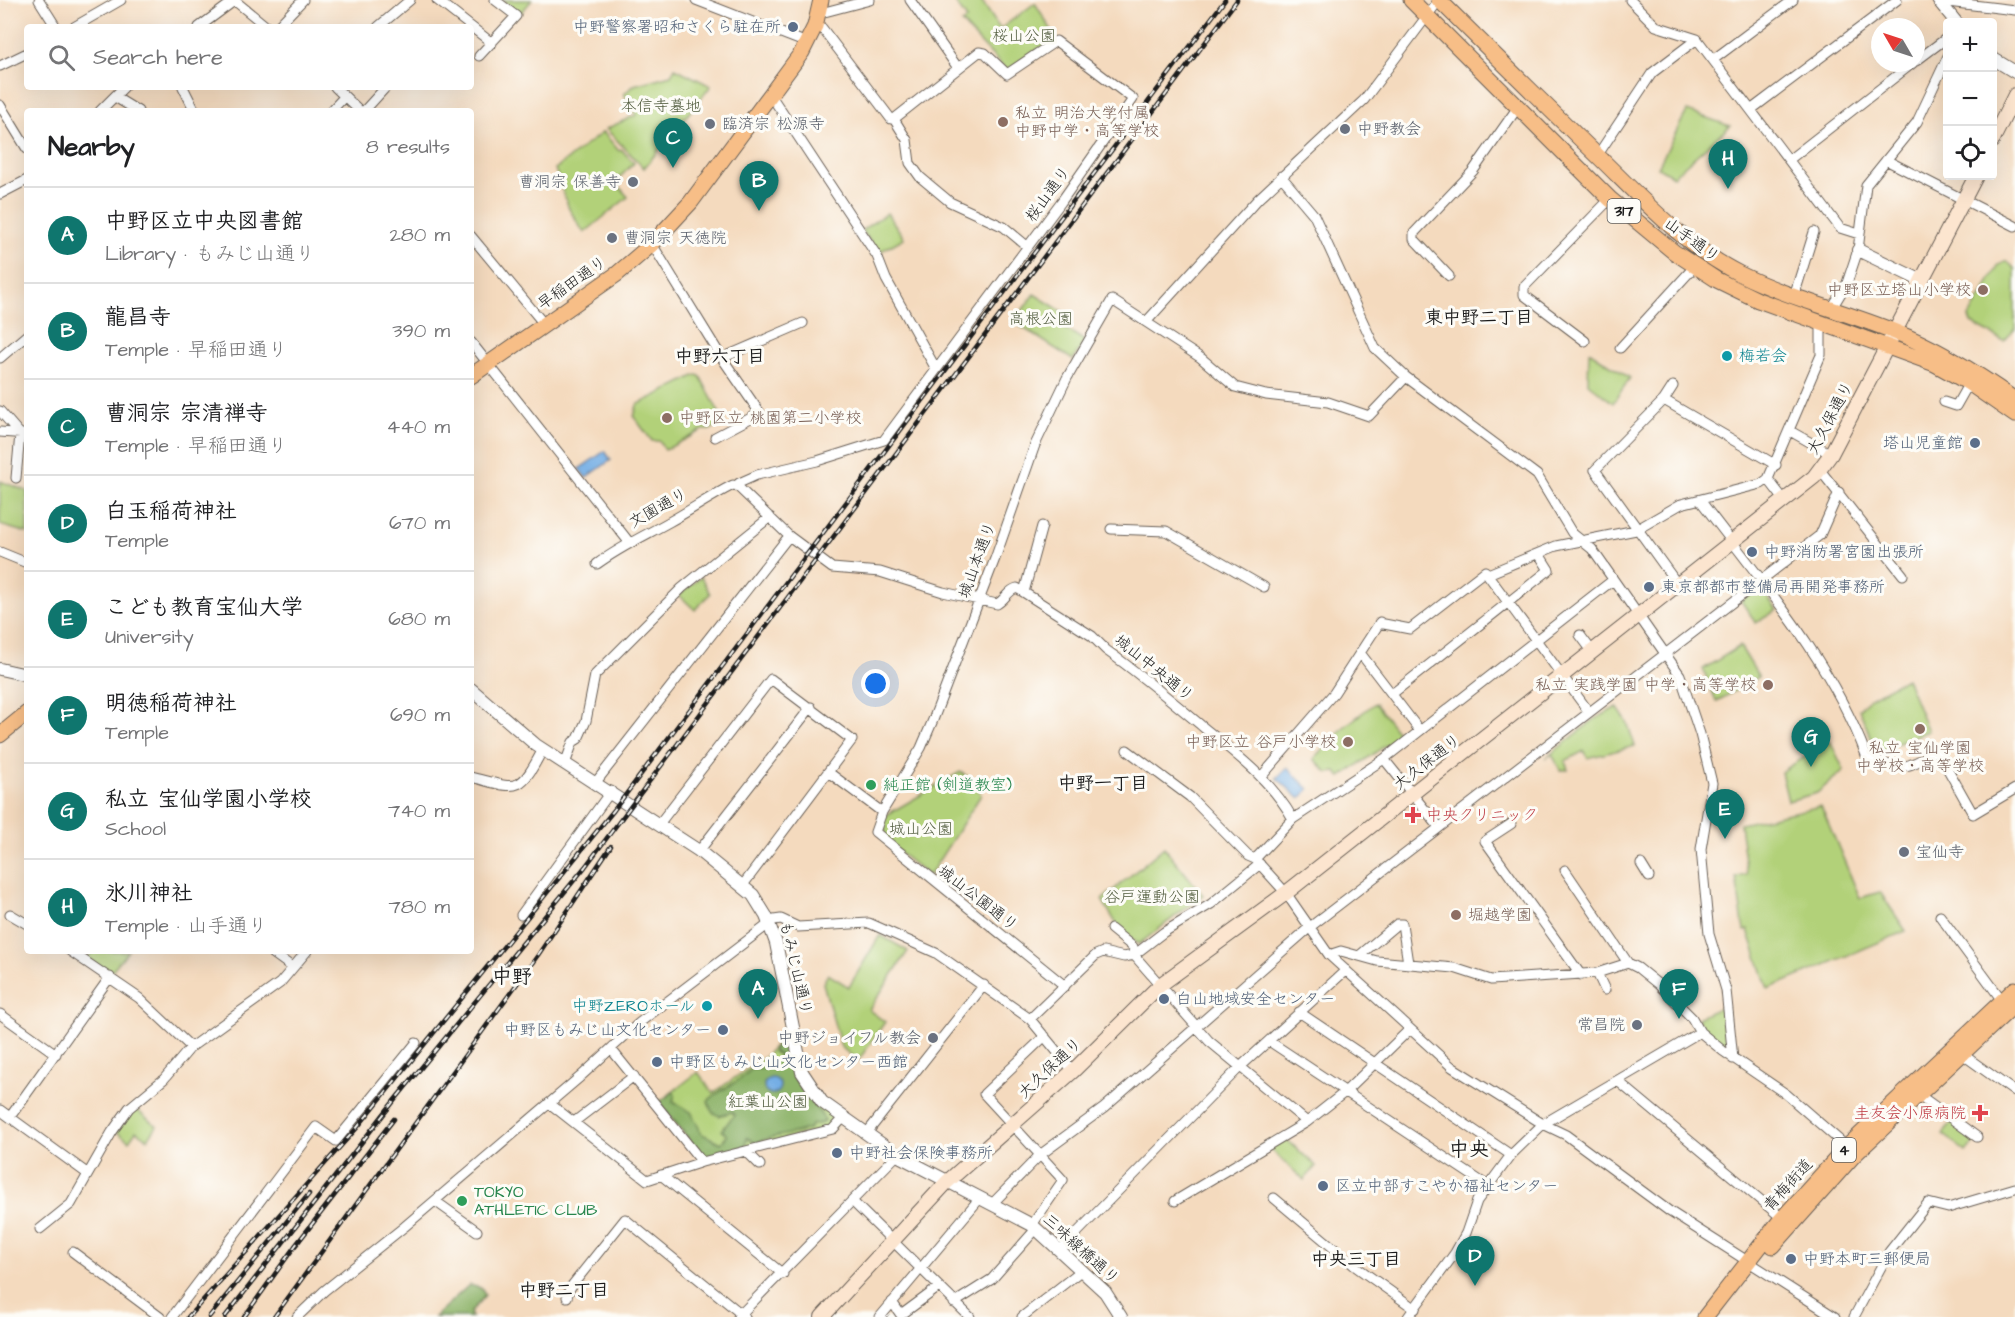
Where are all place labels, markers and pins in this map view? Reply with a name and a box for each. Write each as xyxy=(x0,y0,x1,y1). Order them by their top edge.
place label: 中野警察署昭和さくら駐在所 xyxy=(573,16,781,38)
marker: 中野警察署昭和さくら駐在所 xyxy=(786,20,800,34)
place label: 私立 明治大学付属 中野中学・高等学校 xyxy=(1015,102,1159,142)
place label: 臨済宗 松源寺 xyxy=(722,113,824,135)
marker: 私立 明治大学付属 中野中学・高等学校 xyxy=(996,115,1010,129)
marker: 臨済宗 松源寺 xyxy=(703,117,717,131)
pin: C xyxy=(654,118,692,168)
place label: 中野教会 xyxy=(1357,118,1421,140)
marker: 中野教会 xyxy=(1338,122,1352,136)
pin: H xyxy=(1708,140,1748,189)
pin: B xyxy=(740,162,778,211)
place label: 曹洞宗 保善寺 xyxy=(519,171,621,193)
marker: 曹洞宗 保善寺 xyxy=(626,175,640,189)
place label: 曹洞宗 天徳院 xyxy=(624,227,726,249)
marker: 曹洞宗 天徳院 xyxy=(605,231,619,245)
place label: 中野区立塔山小学校 xyxy=(1827,279,1971,301)
marker: 中野区立塔山小学校 xyxy=(1976,283,1990,297)
place label: 梅若会 xyxy=(1739,345,1787,367)
marker: 梅若会 xyxy=(1720,349,1734,363)
place label: 中野区立 桃園第二小学校 xyxy=(679,407,861,429)
marker: 中野区立 桃園第二小学校 xyxy=(660,411,674,425)
place label: 塔山児童館 xyxy=(1883,432,1963,454)
marker: 塔山児童館 xyxy=(1968,436,1982,450)
place label: 中野消防署宮園出張所 xyxy=(1764,541,1924,563)
marker: 中野消防署宮園出張所 xyxy=(1745,545,1759,559)
place label: 東京都都市整備局再開発事務所 xyxy=(1661,576,1885,598)
marker: 東京都都市整備局再開発事務所 xyxy=(1642,580,1656,594)
place label: 私立 実践学園 中学・高等学校 xyxy=(1535,674,1756,696)
marker: 私立 実践学園 中学・高等学校 xyxy=(1761,678,1775,692)
pin: G xyxy=(1792,718,1830,767)
marker: 私立 宝仙学園 中学校・高等学校 xyxy=(1913,722,1927,736)
place label: 中野区立 谷戸小学校 xyxy=(1186,731,1336,753)
marker: 中野区立 谷戸小学校 xyxy=(1341,735,1355,749)
place label: 私立 宝仙学園 中学校・高等学校 xyxy=(1856,737,1984,777)
place label: 純正館 (剣道教室) xyxy=(883,774,1012,796)
marker: 純正館 (剣道教室) xyxy=(864,778,878,792)
pin: E xyxy=(1706,790,1744,839)
place label: 中央クリニック xyxy=(1426,804,1538,826)
marker: 中央クリニック xyxy=(1404,806,1422,824)
place label: 宝仙寺 xyxy=(1916,841,1964,863)
marker: 宝仙寺 xyxy=(1897,845,1911,859)
place label: 堀越学園 xyxy=(1468,904,1532,926)
marker: 堀越学園 xyxy=(1449,908,1463,922)
pin: A xyxy=(738,970,777,1019)
pin: F xyxy=(1660,970,1698,1019)
place label: 白山地域安全センター xyxy=(1176,988,1335,1010)
marker: 白山地域安全センター xyxy=(1157,992,1171,1006)
place label: 中野ZEROホール xyxy=(572,995,695,1017)
marker: 中野ZEROホール xyxy=(700,999,714,1013)
place label: 常昌院 xyxy=(1577,1014,1625,1036)
marker: 常昌院 xyxy=(1630,1018,1644,1032)
place label: 中野区もみじ山文化センター xyxy=(504,1019,711,1041)
marker: 中野区もみじ山文化センター xyxy=(716,1023,730,1037)
place label: 中野ジョイフル教会 xyxy=(778,1027,921,1049)
marker: 中野ジョイフル教会 xyxy=(926,1031,940,1045)
place label: 中野区もみじ山文化センター西館 xyxy=(669,1051,908,1073)
marker: 中野区もみじ山文化センター西館 xyxy=(650,1055,664,1069)
place label: 圭友会小原病院 xyxy=(1854,1102,1966,1124)
marker: 圭友会小原病院 xyxy=(1971,1104,1989,1122)
place label: 中野社会保険事務所 xyxy=(849,1142,993,1164)
marker: 中野社会保険事務所 xyxy=(830,1146,844,1160)
place label: 区立中部すこやか福祉センター xyxy=(1335,1175,1558,1197)
marker: 区立中部すこやか福祉センター xyxy=(1316,1179,1330,1193)
place label: TOKYO ATHLETIC CLUB xyxy=(474,1181,598,1221)
marker: TOKYO ATHLETIC CLUB xyxy=(455,1194,469,1208)
pin: D xyxy=(1456,1236,1494,1286)
place label: 中野本町三郵便局 xyxy=(1803,1248,1931,1270)
marker: 中野本町三郵便局 xyxy=(1784,1252,1798,1266)

